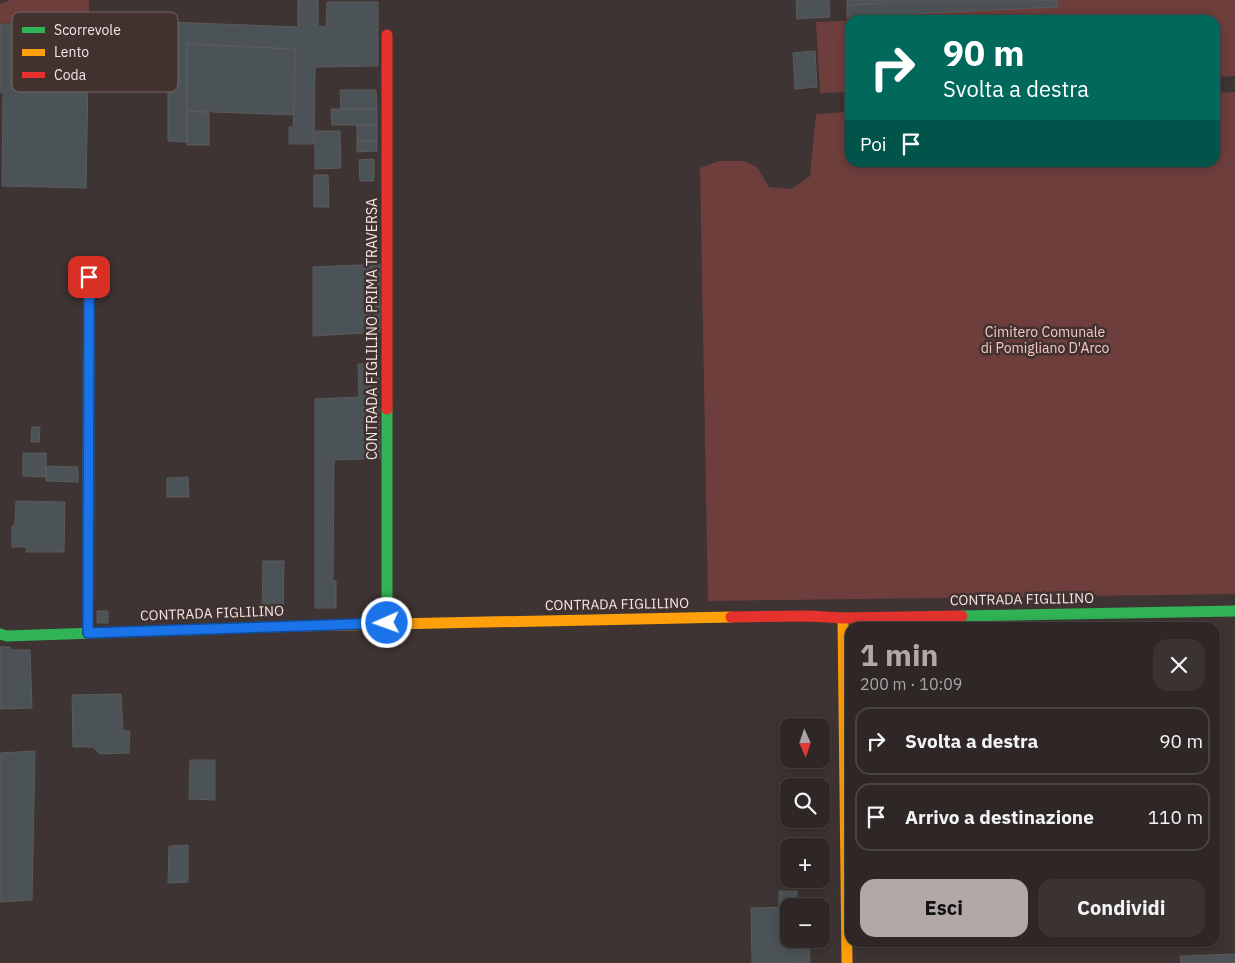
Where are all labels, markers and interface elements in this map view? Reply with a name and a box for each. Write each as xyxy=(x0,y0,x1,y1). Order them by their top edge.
legend xyxy=(12,12,178,92)
text: Scorrevole xyxy=(54,21,121,39)
text: 90 m xyxy=(943,30,1025,76)
icon: right xyxy=(860,35,925,100)
text: Lento xyxy=(54,43,89,61)
text: Coda xyxy=(54,66,87,84)
text: Svolta a destra xyxy=(943,74,1089,103)
icon: arrive xyxy=(897,130,925,158)
text: Poi xyxy=(860,132,887,156)
street label: CONTRADA FIGLILINO PRIMA TRAVERSA xyxy=(363,198,381,460)
pin xyxy=(68,256,110,298)
icon: arrive xyxy=(75,263,103,291)
park label: Cimitero Comunale di Pomigliano D'Arco xyxy=(981,323,1110,357)
street label: CONTRADA FIGLILINO xyxy=(950,589,1094,609)
street label: CONTRADA FIGLILINO xyxy=(545,594,689,614)
position arrow xyxy=(360,596,412,648)
street label: CONTRADA FIGLILINO xyxy=(140,601,284,625)
text: 1 min xyxy=(860,635,938,674)
button: close xyxy=(1153,639,1205,691)
text: 200 m · 10:09 xyxy=(860,674,962,694)
north arrow xyxy=(780,718,830,768)
map controls xyxy=(780,718,830,948)
icon: right xyxy=(862,727,890,755)
text: Svolta a destra xyxy=(905,729,1038,753)
text: 90 m xyxy=(1159,729,1203,753)
button: search xyxy=(780,778,830,828)
icon: arrive xyxy=(862,803,890,831)
text: Arrivo a destinazione xyxy=(905,805,1094,829)
text: 110 m xyxy=(1148,805,1203,829)
button: + xyxy=(780,838,830,888)
button: Esci xyxy=(860,879,1028,937)
button: Condividi xyxy=(1038,879,1205,937)
button: − xyxy=(780,898,830,948)

